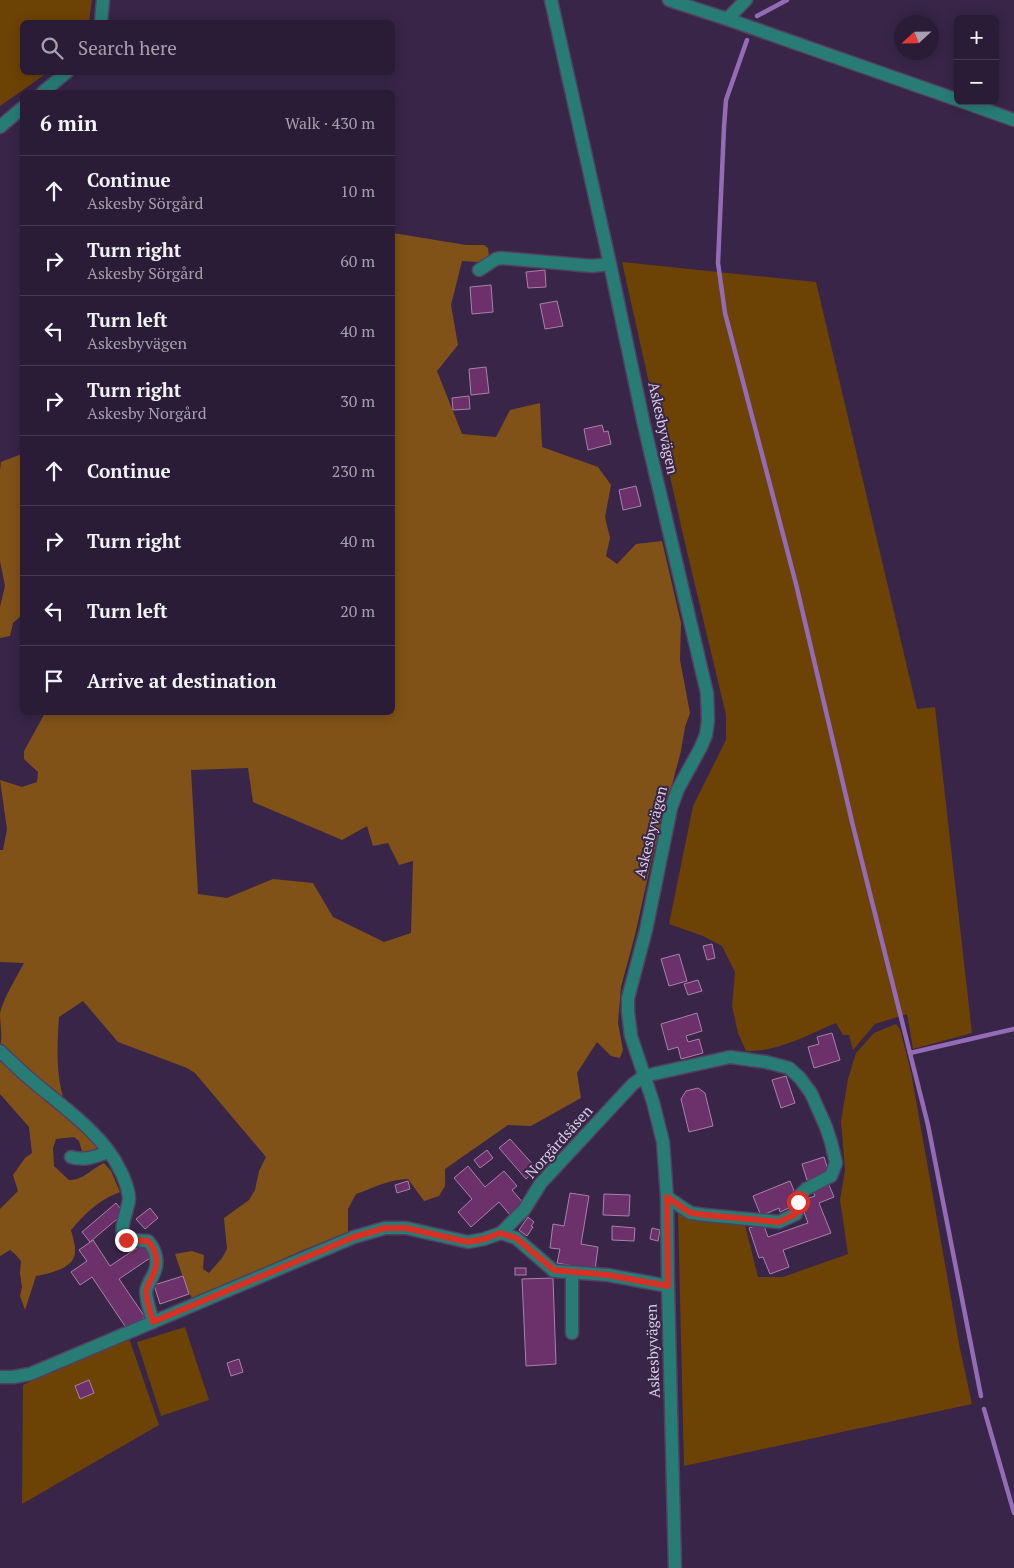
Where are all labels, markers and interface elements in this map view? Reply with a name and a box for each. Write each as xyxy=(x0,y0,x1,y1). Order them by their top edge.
north arrow xyxy=(894,15,939,60)
map controls xyxy=(954,15,999,105)
button: + xyxy=(954,15,999,60)
search box xyxy=(20,20,395,75)
icon: search xyxy=(38,34,66,62)
text: Search here xyxy=(78,35,177,60)
button: − xyxy=(954,60,999,105)
text: 6 min xyxy=(40,109,97,137)
text: Walk · 430 m xyxy=(285,112,375,134)
text: Continue xyxy=(87,167,171,192)
icon: ahead xyxy=(40,177,68,205)
text: 10 m xyxy=(340,180,375,202)
text: Askesby Sörgård xyxy=(87,192,203,214)
text: Turn right xyxy=(87,237,181,262)
icon: right xyxy=(40,247,68,275)
text: 60 m xyxy=(340,250,375,272)
text: Askesby Sörgård xyxy=(87,262,203,284)
text: Turn left xyxy=(87,307,168,332)
icon: left xyxy=(40,317,68,345)
text: 40 m xyxy=(340,320,375,342)
text: Askesbyvägen xyxy=(87,332,187,354)
text: Turn right xyxy=(87,377,181,402)
street label: Askesbyvägen xyxy=(644,380,684,476)
icon: right xyxy=(40,387,68,415)
text: 30 m xyxy=(340,390,375,412)
text: Askesby Norgård xyxy=(87,402,207,424)
icon: ahead xyxy=(40,457,68,485)
text: Continue xyxy=(87,458,171,483)
text: 230 m xyxy=(332,460,375,482)
icon: right xyxy=(40,527,68,555)
text: Turn right xyxy=(87,528,181,553)
text: 40 m xyxy=(340,530,375,552)
icon: left xyxy=(40,597,68,625)
text: Turn left xyxy=(87,598,168,623)
text: 20 m xyxy=(340,600,375,622)
icon: arrive xyxy=(40,667,68,695)
text: Arrive at destination xyxy=(87,668,276,693)
street label: Askesbyvägen xyxy=(629,784,671,880)
street label: Norgårdsåsen xyxy=(520,1101,596,1182)
route start xyxy=(787,1191,810,1214)
route end xyxy=(115,1229,138,1252)
street label: Askesbyvägen xyxy=(640,1304,664,1398)

